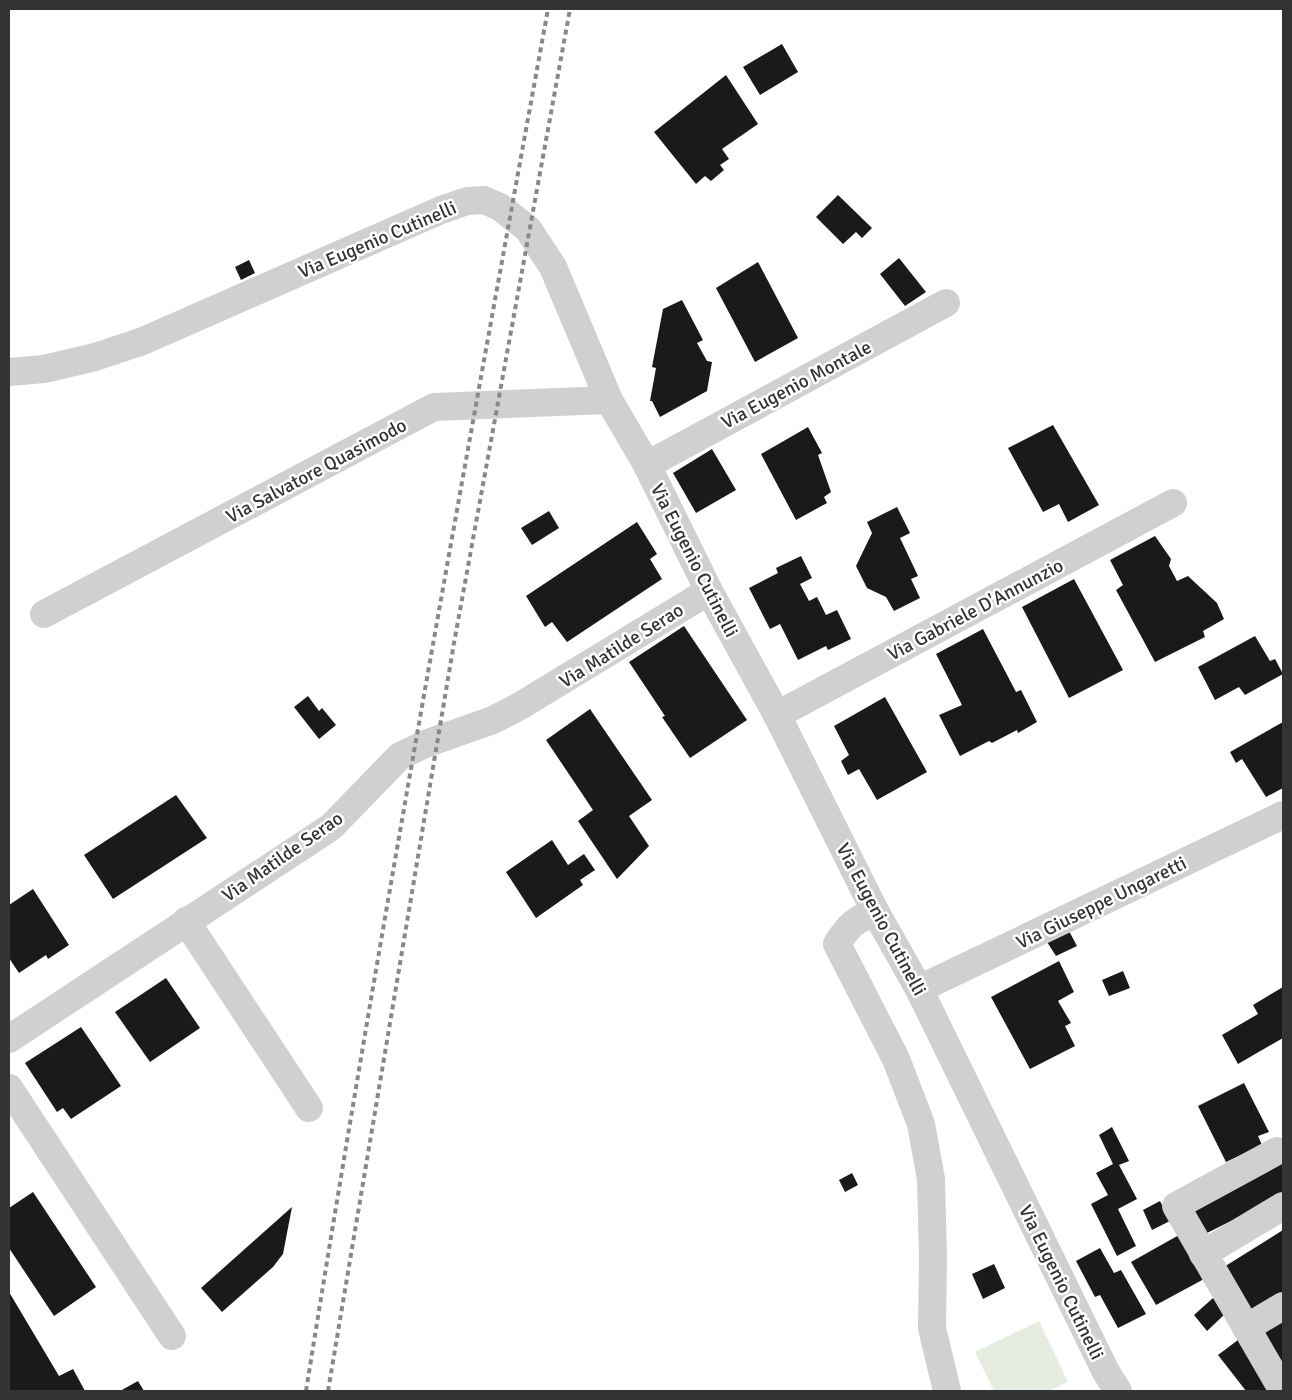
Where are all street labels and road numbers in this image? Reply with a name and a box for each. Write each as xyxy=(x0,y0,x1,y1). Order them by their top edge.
street label: Via Eugenio Cutinelli xyxy=(295,196,460,284)
street label: Via Eugenio Montale xyxy=(717,335,876,435)
street label: Via Salvatore Quasimodo xyxy=(222,413,411,529)
street label: Via Eugenio Cutinelli xyxy=(645,479,743,641)
street label: Via Gabriele D'Annunzio xyxy=(883,553,1068,666)
street label: Via Matilde Serao xyxy=(555,598,688,694)
street label: Via Matilde Serao xyxy=(217,806,348,907)
street label: Via Eugenio Cutinelli xyxy=(831,839,932,1000)
street label: Via Giuseppe Ungaretti xyxy=(1012,851,1191,955)
street label: Via Eugenio Cutinelli xyxy=(1013,1201,1109,1364)

